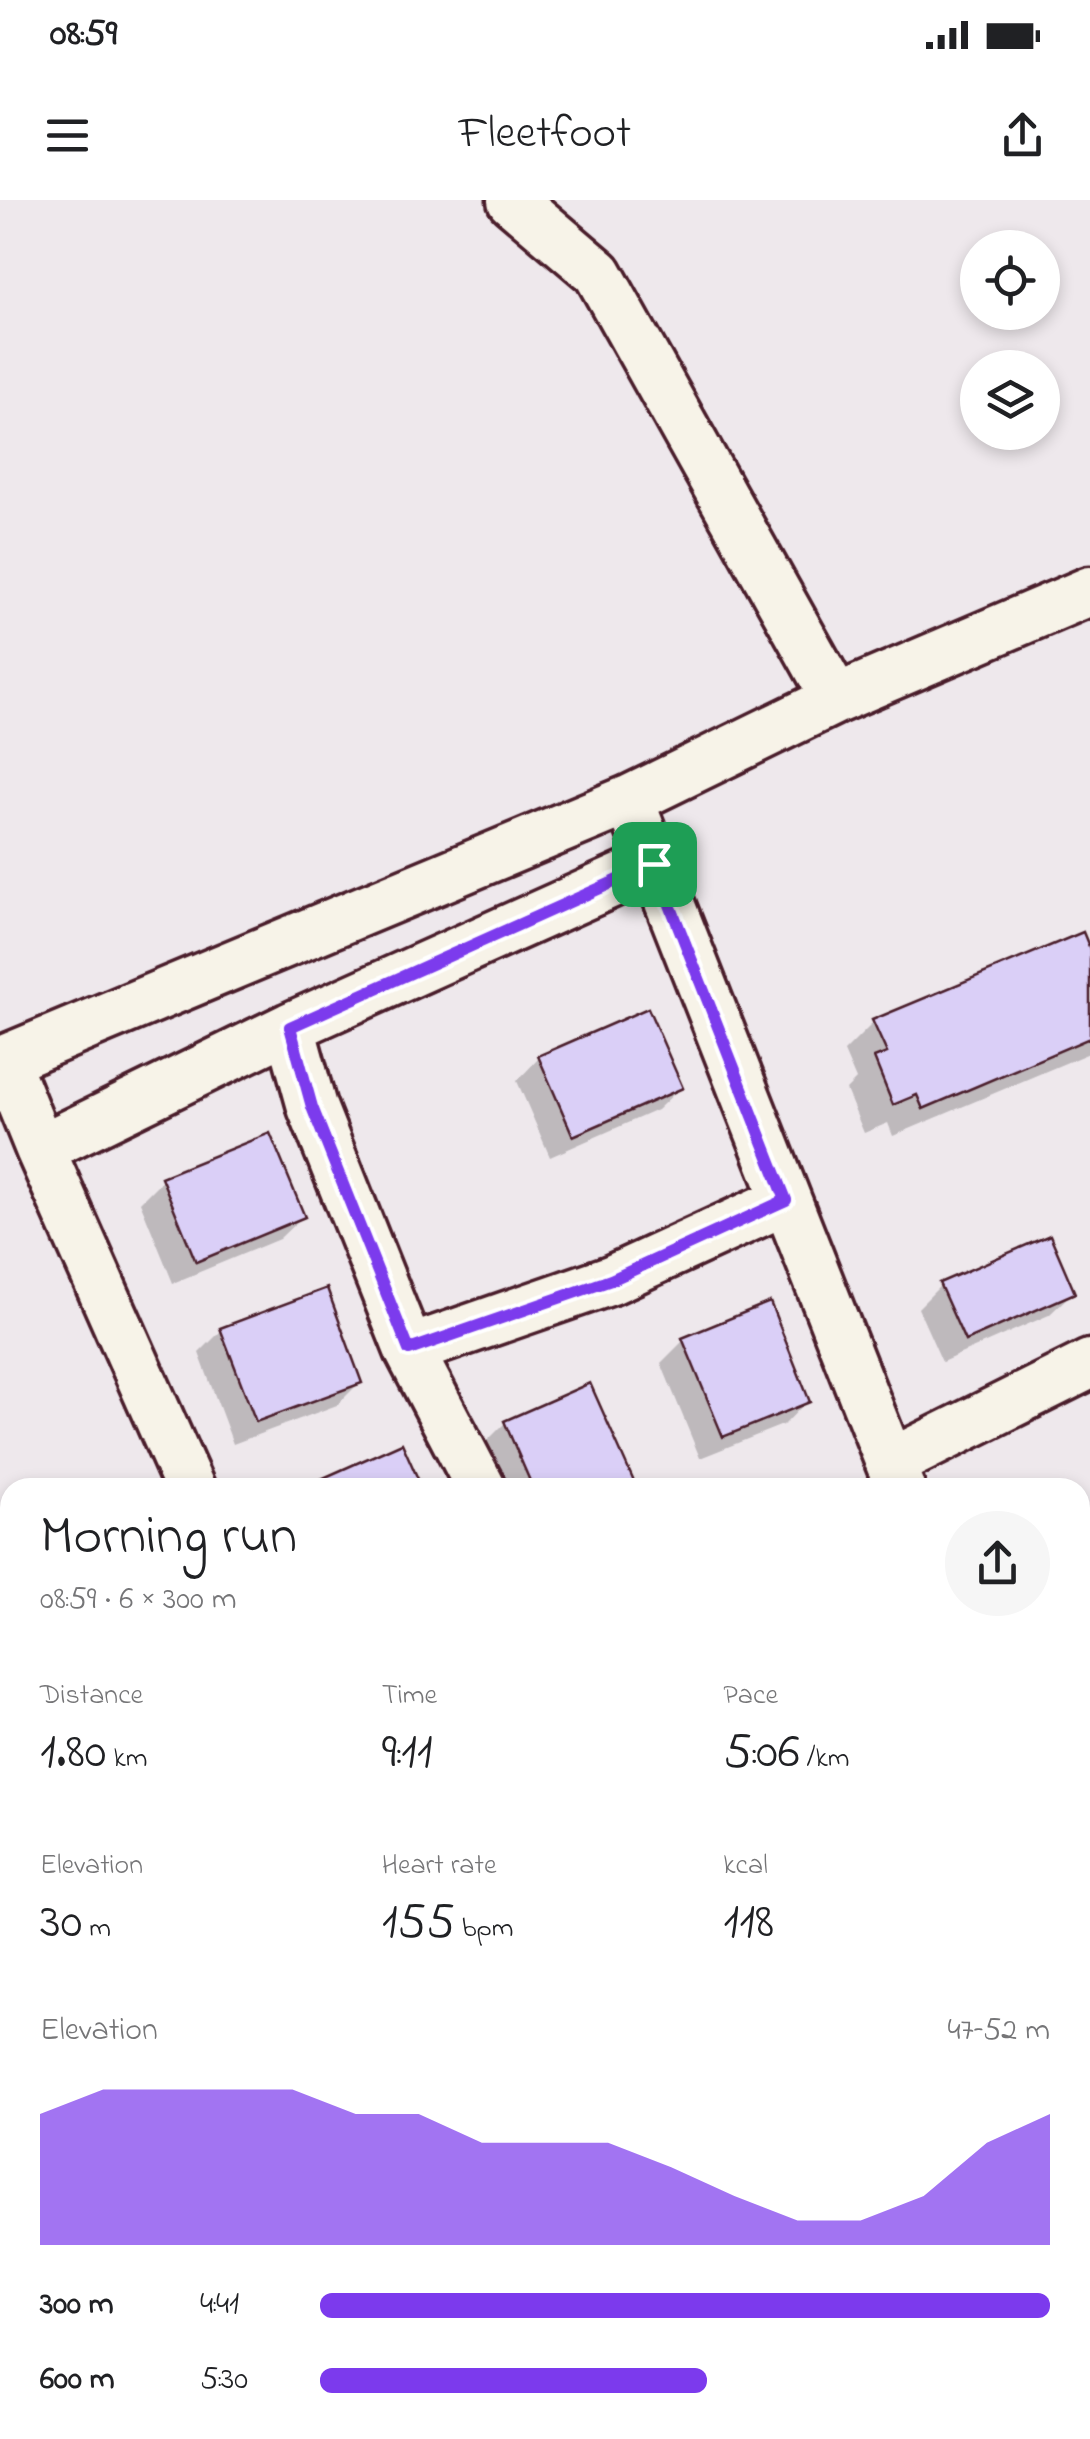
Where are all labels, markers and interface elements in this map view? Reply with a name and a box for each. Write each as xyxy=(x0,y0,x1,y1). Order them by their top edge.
text: 08:59 xyxy=(50,7,117,63)
text: Fleetfoot xyxy=(459,102,631,168)
icon: menu xyxy=(40,108,95,163)
icon: share xyxy=(995,108,1050,163)
map controls xyxy=(960,230,1060,450)
button: locate xyxy=(960,230,1060,330)
button: layers xyxy=(960,350,1060,450)
pin xyxy=(612,822,697,907)
icon: arrive xyxy=(627,837,682,892)
text: Morning run xyxy=(40,1499,297,1579)
button: share xyxy=(945,1511,1050,1616)
text: 08:59 · 6 × 300 m xyxy=(40,1577,237,1624)
text: Distance xyxy=(40,1676,143,1717)
text: Time xyxy=(382,1676,437,1717)
text: Pace xyxy=(723,1676,778,1717)
text: 1.80 xyxy=(40,1717,106,1790)
text: 9:11 xyxy=(382,1717,433,1790)
text: 5:06 xyxy=(723,1717,800,1790)
text: km xyxy=(106,1739,147,1780)
text: /km xyxy=(800,1739,849,1780)
text: Elevation xyxy=(40,1846,143,1887)
text: Heart rate xyxy=(382,1846,496,1887)
text: kcal xyxy=(723,1846,768,1887)
text: 30 xyxy=(40,1887,82,1960)
text: 155 xyxy=(382,1887,455,1960)
text: 118 xyxy=(723,1887,774,1960)
text: m xyxy=(82,1909,111,1950)
text: bpm xyxy=(455,1909,514,1950)
text: Elevation xyxy=(40,2008,158,2055)
text: 47–52 m xyxy=(947,2008,1050,2055)
text: 300 m xyxy=(40,2282,114,2329)
text: 4:41 xyxy=(200,2282,239,2329)
text: 600 m xyxy=(40,2357,115,2404)
text: 5:30 xyxy=(200,2357,248,2404)

